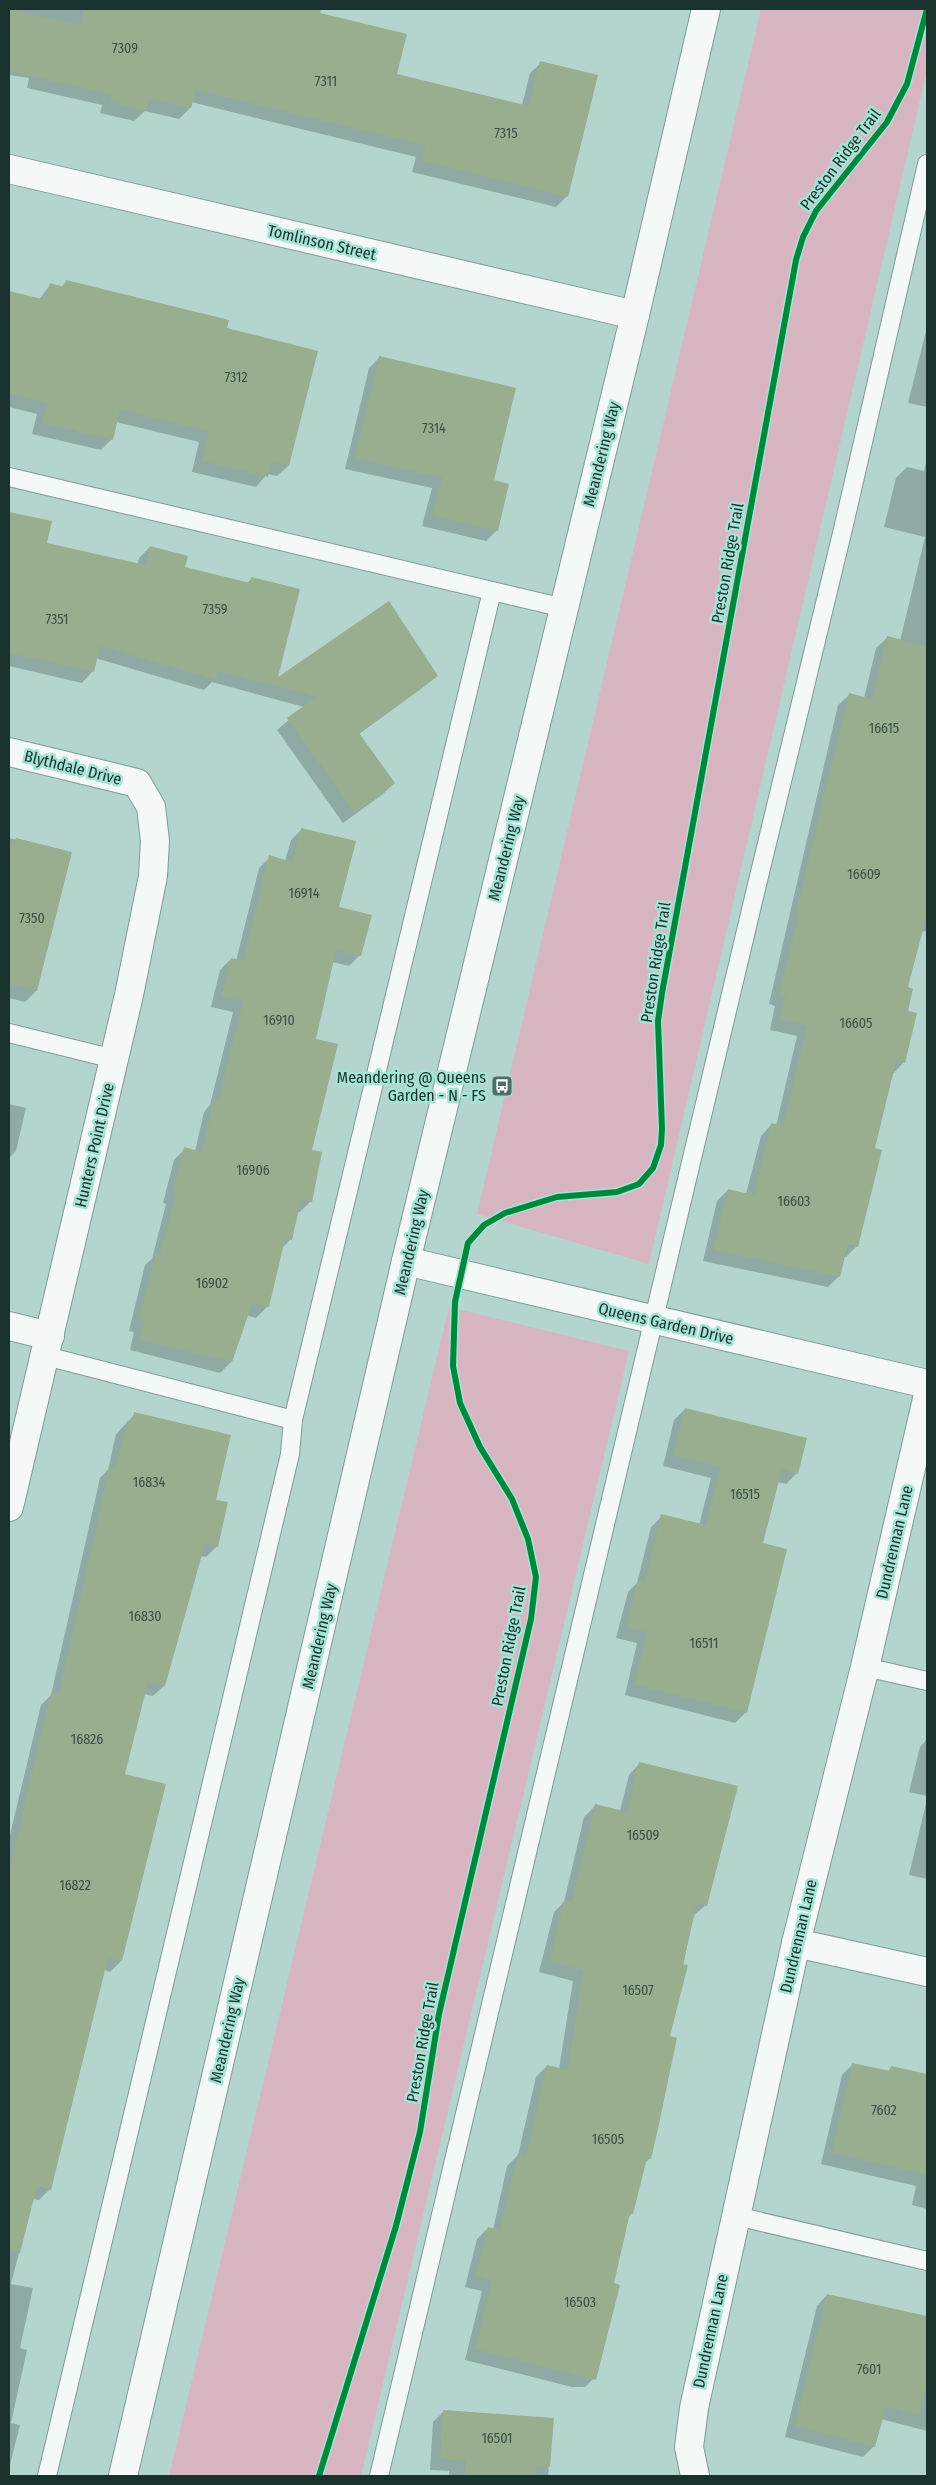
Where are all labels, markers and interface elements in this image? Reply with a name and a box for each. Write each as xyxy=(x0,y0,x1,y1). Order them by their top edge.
house number: 7309 xyxy=(112,40,138,57)
house number: 7311 xyxy=(315,73,337,90)
street label: Preston Ridge Trail xyxy=(796,105,885,214)
house number: 7315 xyxy=(494,125,518,142)
street label: Tomlinson Street xyxy=(266,221,379,264)
house number: 7312 xyxy=(224,369,248,386)
street label: Meandering Way xyxy=(579,399,624,509)
house number: 7314 xyxy=(422,420,446,437)
street label: Preston Ridge Trail xyxy=(708,501,747,625)
house number: 7359 xyxy=(203,601,228,618)
house number: 7351 xyxy=(45,611,69,628)
house number: 16615 xyxy=(869,720,899,737)
street label: Blythdale Drive xyxy=(22,746,124,789)
street label: Meandering Way xyxy=(484,793,529,903)
house number: 16609 xyxy=(847,866,881,883)
house number: 16914 xyxy=(288,885,320,902)
street label: Preston Ridge Trail xyxy=(637,900,674,1024)
house number: 7350 xyxy=(19,910,45,927)
house number: 16910 xyxy=(263,1012,295,1029)
house number: 16605 xyxy=(839,1015,873,1032)
place label: Meandering @ Queens Garden - N - FS xyxy=(337,1068,486,1105)
bus stop icon: Meandering @ Queens Garden - N - FS xyxy=(490,1074,514,1098)
street label: Hunters Point Drive xyxy=(71,1081,118,1209)
house number: 16906 xyxy=(236,1162,270,1179)
street label: Meandering Way xyxy=(390,1187,433,1297)
house number: 16603 xyxy=(778,1193,810,1210)
house number: 16902 xyxy=(196,1275,228,1292)
street label: Queens Garden Drive xyxy=(597,1299,735,1348)
house number: 16834 xyxy=(133,1474,165,1491)
street label: Dundrennan Lane xyxy=(872,1483,917,1601)
house number: 16515 xyxy=(730,1486,760,1503)
street label: Meandering Way xyxy=(298,1581,341,1691)
street label: Preston Ridge Trail xyxy=(488,1584,529,1708)
house number: 16830 xyxy=(128,1608,162,1625)
house number: 16511 xyxy=(690,1635,718,1652)
house number: 16826 xyxy=(71,1731,103,1748)
house number: 16509 xyxy=(627,1827,660,1844)
house number: 16822 xyxy=(59,1877,91,1894)
street label: Dundrennan Lane xyxy=(776,1877,821,1995)
street label: Meandering Way xyxy=(206,1975,249,2085)
street label: Preston Ridge Trail xyxy=(403,1980,442,2104)
house number: 16507 xyxy=(622,1982,654,1999)
house number: 7602 xyxy=(871,2102,897,2119)
house number: 16505 xyxy=(592,2131,624,2148)
street label: Dundrennan Lane xyxy=(689,2272,732,2390)
house number: 16503 xyxy=(564,2294,596,2311)
house number: 7601 xyxy=(857,2361,881,2378)
house number: 16501 xyxy=(481,2430,513,2447)

